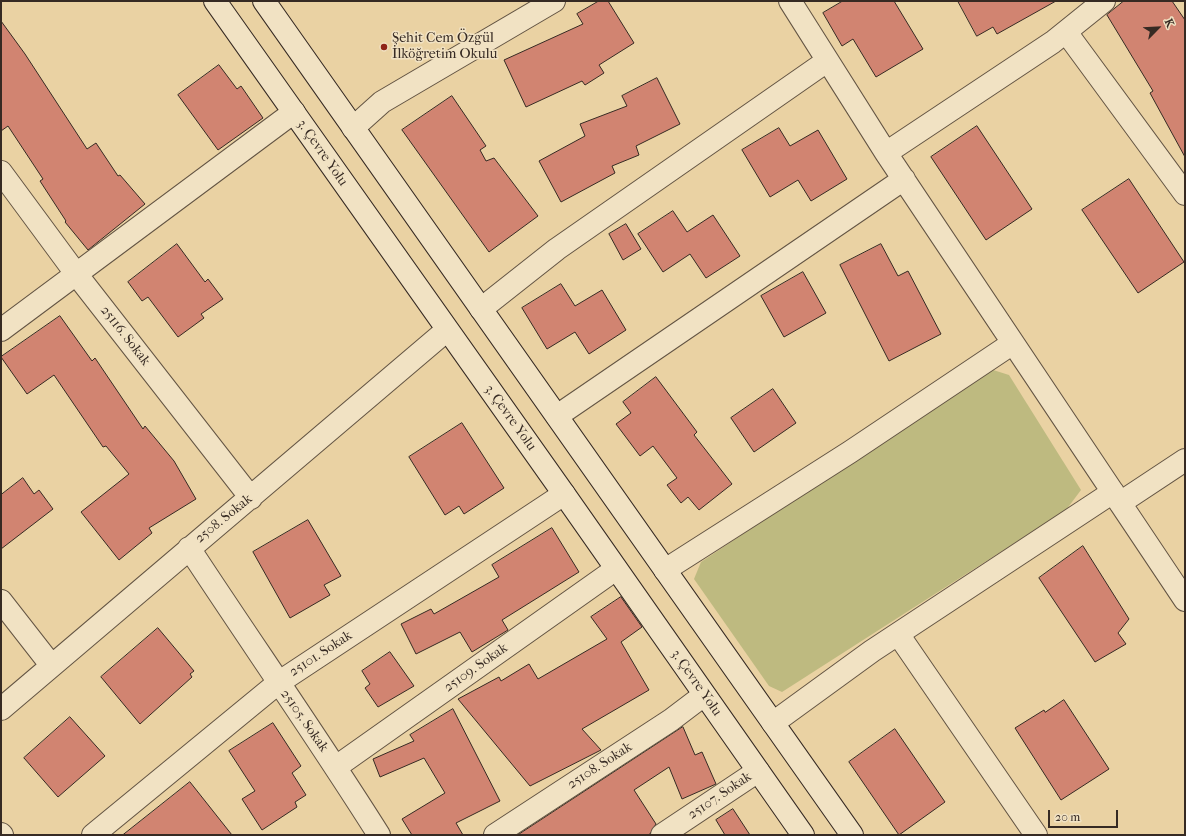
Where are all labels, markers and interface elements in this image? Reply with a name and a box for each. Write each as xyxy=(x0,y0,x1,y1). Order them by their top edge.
north arrow xyxy=(1138,8,1178,48)
text: K xyxy=(1162,17,1177,29)
place label: Şehit Cem Özgül İlköğretim Okulu xyxy=(392,31,497,64)
marker: Şehit Cem Özgül İlköğretim Okulu xyxy=(379,42,389,52)
street label: 3. Çevre Yolu xyxy=(293,116,351,190)
street label: 25116. Sokak xyxy=(96,303,154,369)
street label: 3. Çevre Yolu xyxy=(480,382,540,454)
street label: 2508. Sokak xyxy=(192,491,256,547)
street label: 25101. Sokak xyxy=(286,627,356,681)
street label: 25109. Sokak xyxy=(441,640,511,696)
street label: 3. Çevre Yolu xyxy=(667,646,725,720)
street label: 25105. Sokak xyxy=(276,686,332,756)
street label: 25108. Sokak xyxy=(565,739,635,793)
street label: 25107. Sokak xyxy=(685,769,755,823)
scale bar xyxy=(1050,802,1120,828)
text: 20 m xyxy=(1055,810,1080,824)

